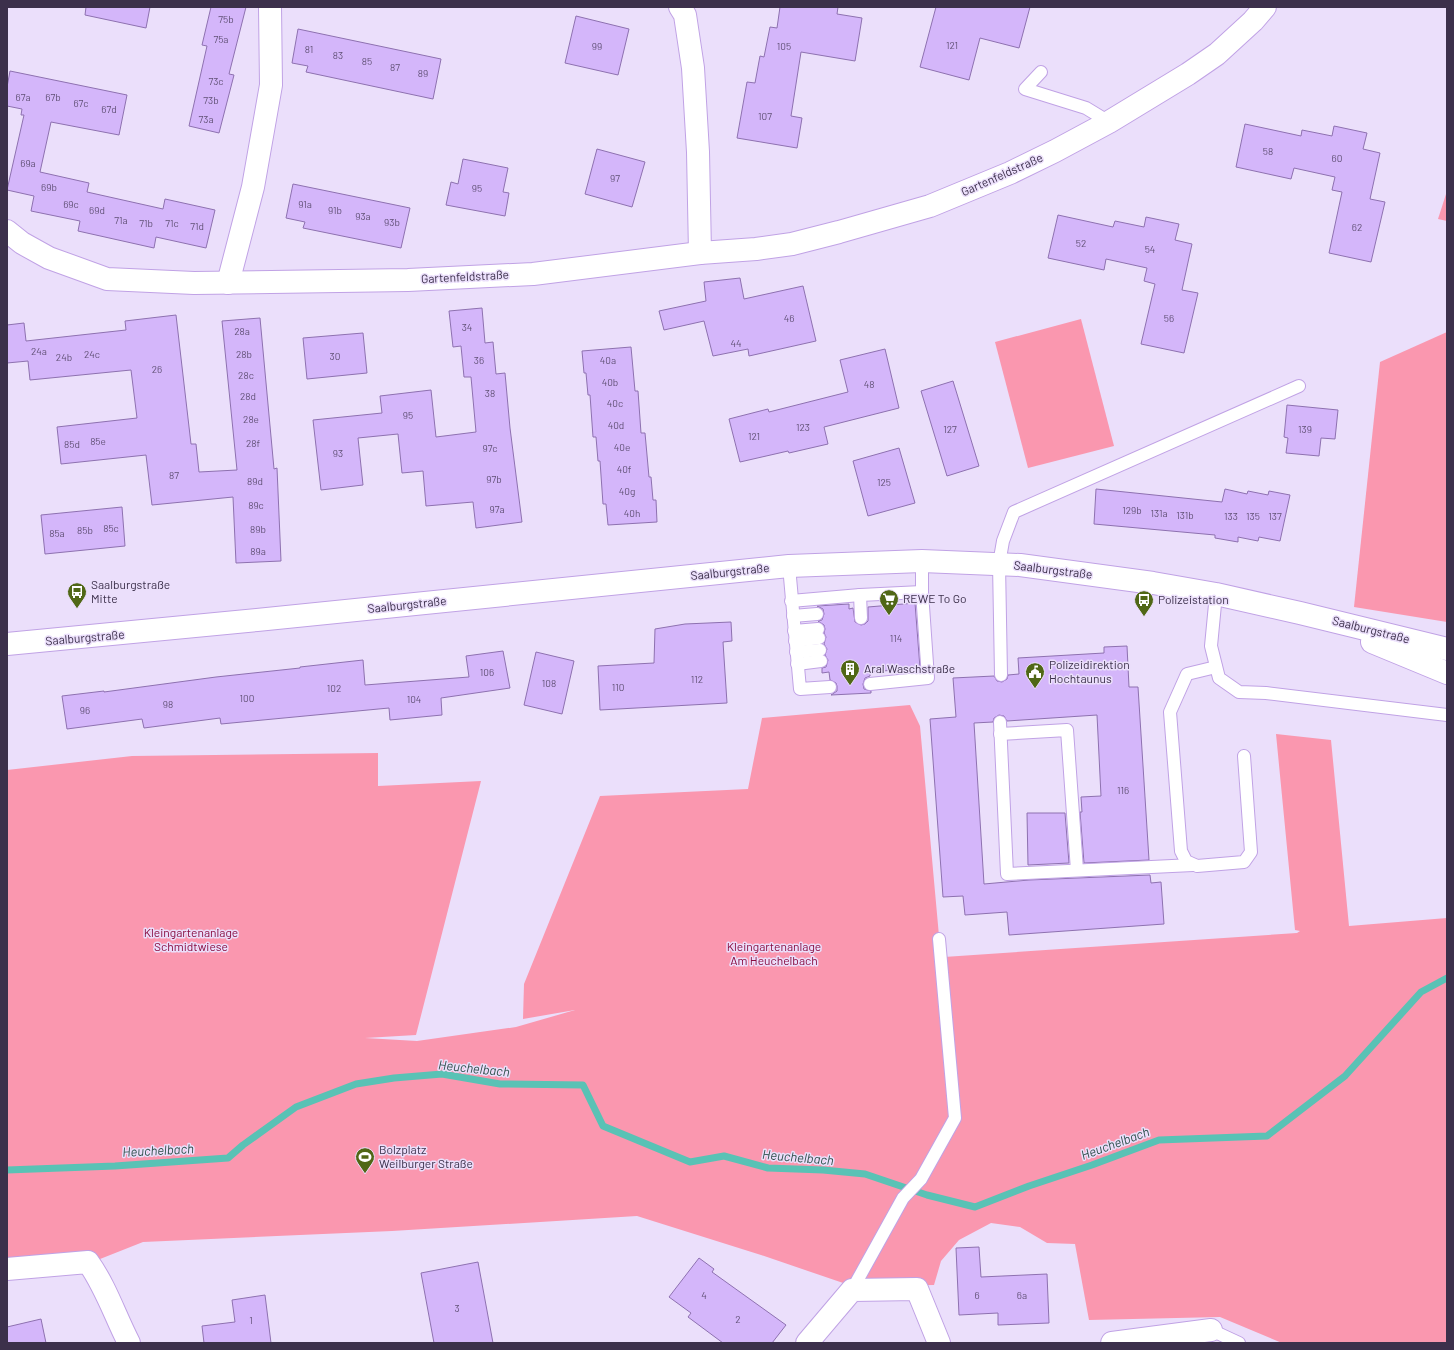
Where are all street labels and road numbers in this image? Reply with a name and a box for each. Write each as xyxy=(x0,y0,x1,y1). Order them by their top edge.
street label: Gartenfeldstraße xyxy=(959,150,1045,198)
street label: Gartenfeldstraße xyxy=(421,267,509,285)
street label: Saalburgstraße xyxy=(1013,557,1093,581)
street label: Saalburgstraße xyxy=(690,560,770,582)
street label: Saalburgstraße xyxy=(367,593,447,615)
street label: Saalburgstraße xyxy=(1331,613,1411,645)
street label: Saalburgstraße xyxy=(45,627,125,647)

